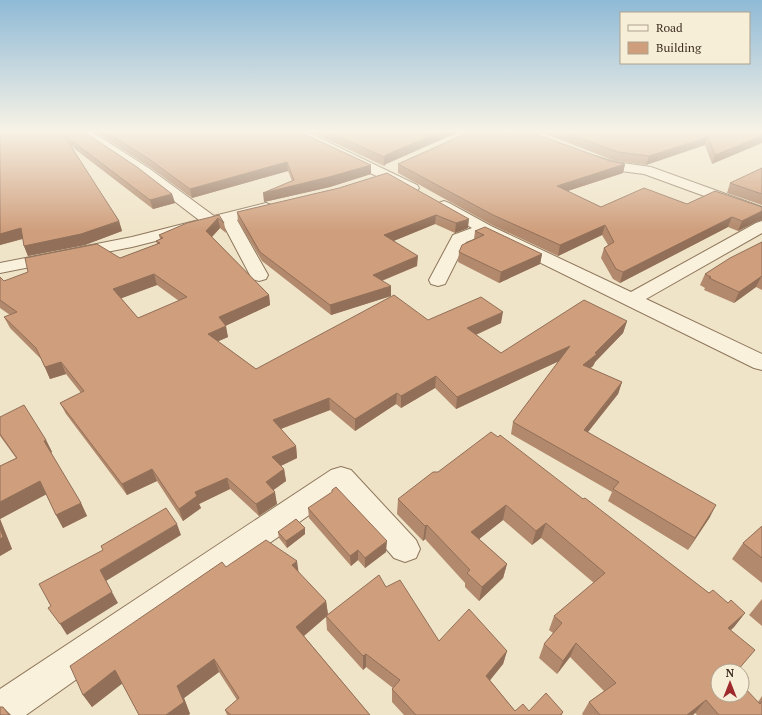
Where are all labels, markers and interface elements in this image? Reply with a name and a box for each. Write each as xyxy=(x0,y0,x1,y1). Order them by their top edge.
legend xyxy=(620,12,750,64)
text: Road xyxy=(656,20,683,35)
text: Building xyxy=(656,40,702,55)
north arrow xyxy=(710,663,750,703)
text: N xyxy=(726,666,735,680)

